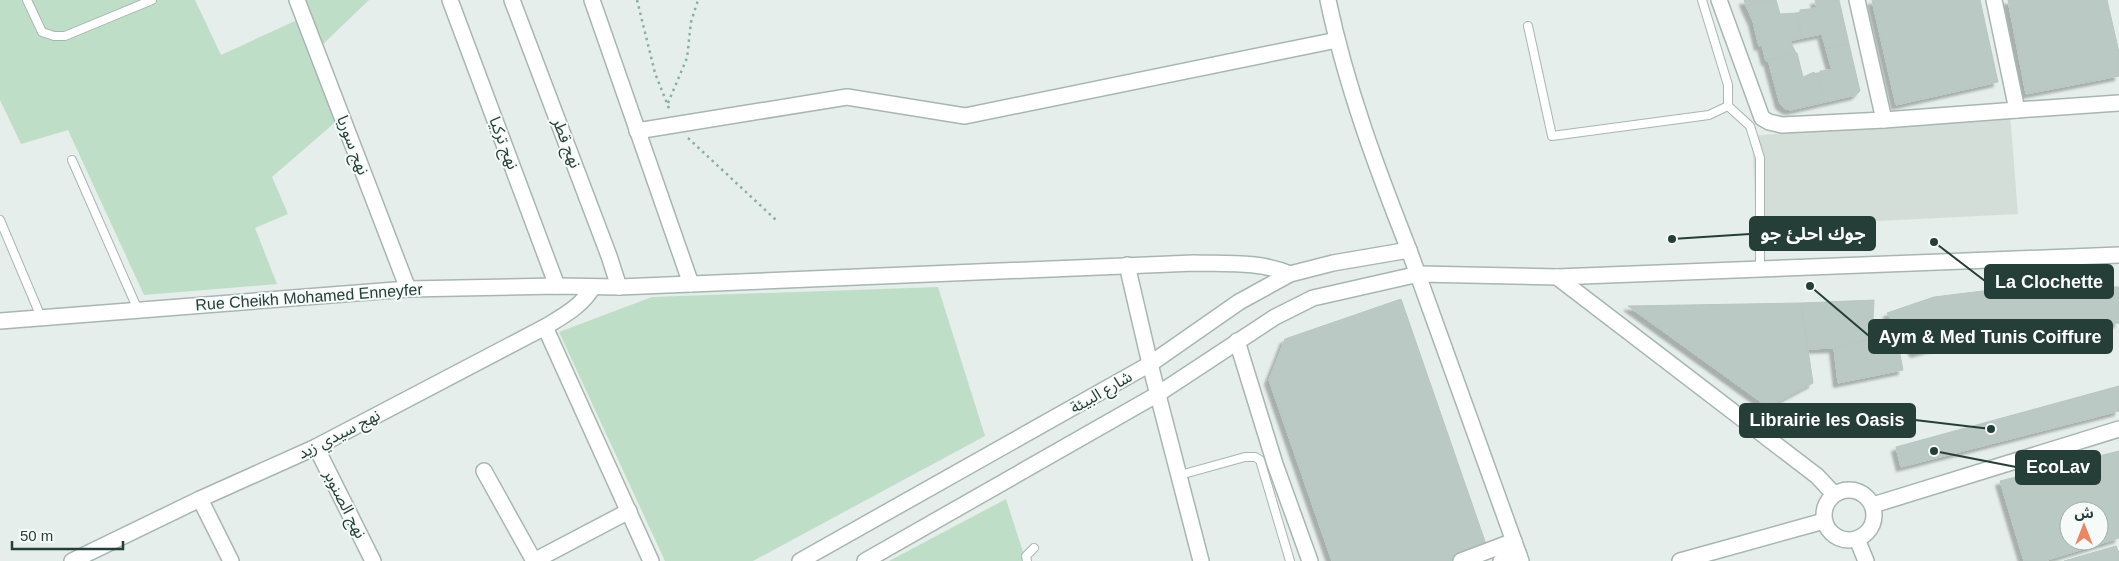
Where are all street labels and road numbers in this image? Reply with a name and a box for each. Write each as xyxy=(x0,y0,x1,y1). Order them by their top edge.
street label: نهج سوريا xyxy=(330,113,372,179)
street label: نهج تركيا xyxy=(482,114,522,173)
street label: نهج قطر xyxy=(546,115,584,172)
street label: Rue Cheikh Mohamed Enneyfer xyxy=(195,281,424,313)
street label: شارع البيئة xyxy=(1067,368,1137,420)
street label: نهج سيدي زيد xyxy=(295,406,385,465)
street label: نهج الصنوبر xyxy=(317,466,369,543)

